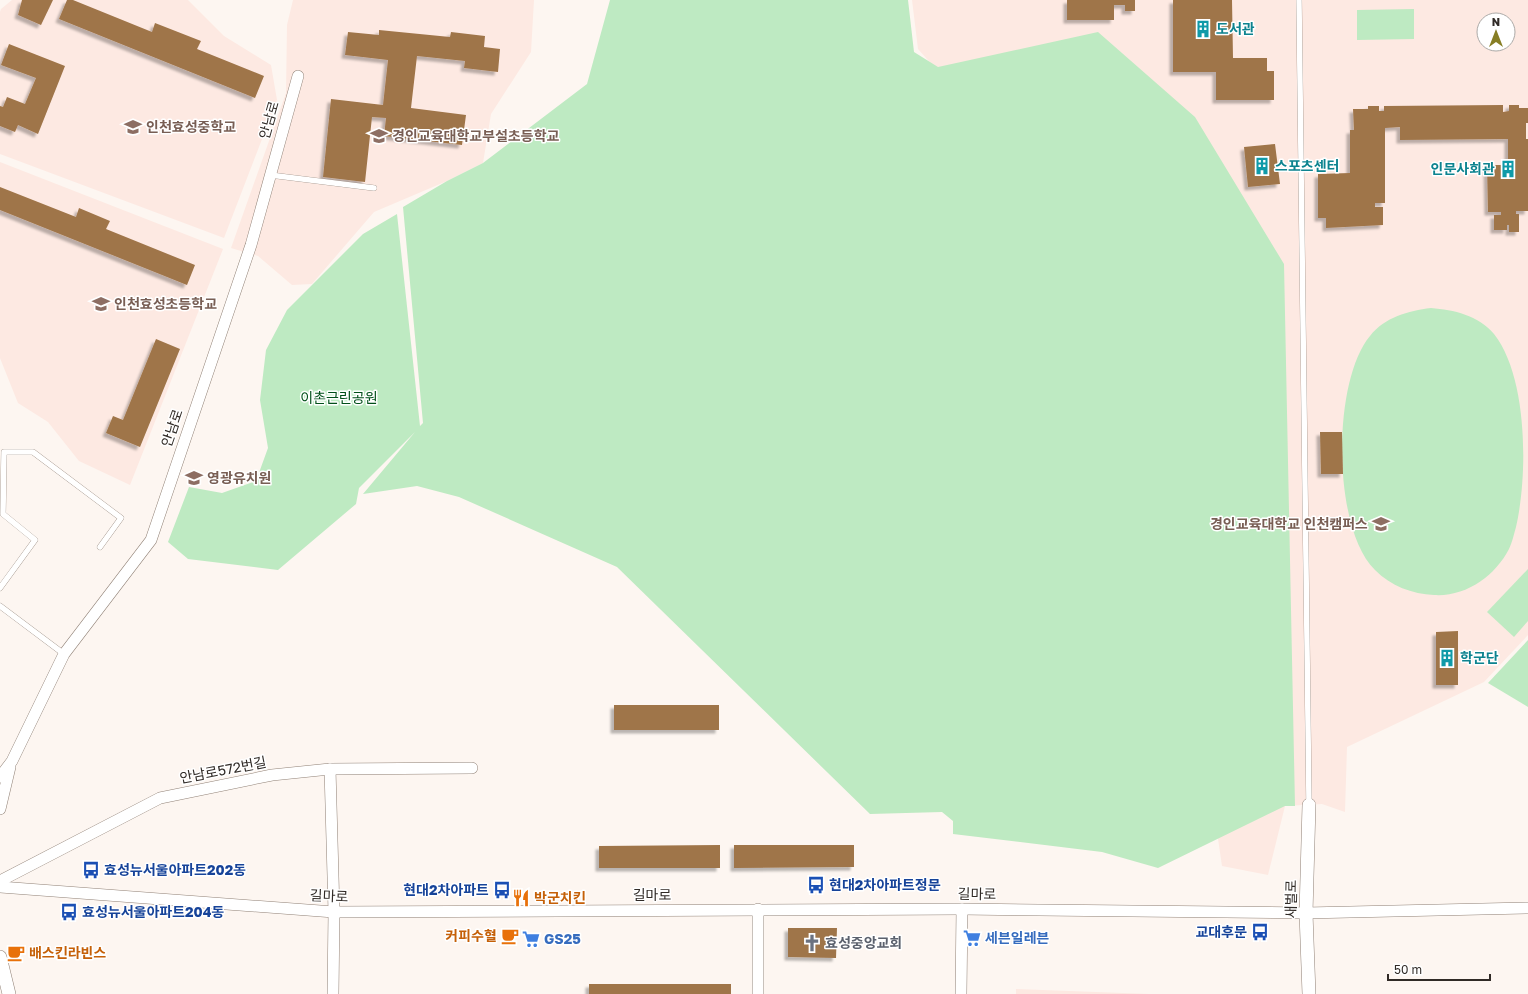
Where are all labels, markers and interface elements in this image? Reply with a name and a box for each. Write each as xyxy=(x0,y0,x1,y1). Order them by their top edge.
north arrow xyxy=(1476,12,1516,52)
text: N xyxy=(1492,15,1500,28)
building icon: 도서관 xyxy=(1193,19,1213,39)
place label: 도서관 xyxy=(1216,20,1255,37)
street label: 안남로 xyxy=(255,99,282,141)
school or university icon: 인천효성중학교 xyxy=(123,117,143,137)
place label: 인천효성중학교 xyxy=(146,118,236,135)
school or university icon: 경인교육대학교부설초등학교 xyxy=(369,126,389,146)
place label: 경인교육대학교부설초등학교 xyxy=(392,127,560,144)
building icon: 스포츠센터 xyxy=(1252,156,1272,176)
place label: 스포츠센터 xyxy=(1275,157,1339,174)
building icon: 인문사회관 xyxy=(1498,159,1518,179)
place label: 인문사회관 xyxy=(1431,160,1495,177)
school or university icon: 인천효성초등학교 xyxy=(91,294,111,314)
place label: 인천효성초등학교 xyxy=(114,295,217,312)
park label: 이촌근린공원 xyxy=(300,389,378,406)
street label: 안남로 xyxy=(157,407,186,449)
school or university icon: 영광유치원 xyxy=(184,468,204,488)
place label: 영광유치원 xyxy=(207,469,271,486)
school or university icon: 경인교육대학교 인천캠퍼스 xyxy=(1371,514,1391,534)
place label: 경인교육대학교 인천캠퍼스 xyxy=(1210,515,1368,532)
building icon: 학군단 xyxy=(1437,648,1457,668)
place label: 학군단 xyxy=(1460,649,1499,666)
street label: 안남로572번길 xyxy=(178,753,268,786)
bus stop icon: 효성뉴서울아파트202동 xyxy=(81,860,101,880)
place label: 효성뉴서울아파트202동 xyxy=(104,861,246,878)
bus stop icon: 현대2차아파트정문 xyxy=(806,875,826,895)
place label: 현대2차아파트정문 xyxy=(829,876,941,893)
street label: 새벌로 xyxy=(1282,879,1299,918)
bus stop icon: 현대2차아파트 xyxy=(492,880,512,900)
place label: 현대2차아파트 xyxy=(403,881,489,898)
street label: 길마로 xyxy=(958,885,997,902)
street label: 길마로 xyxy=(309,886,349,905)
street label: 길마로 xyxy=(633,886,671,903)
restaurant icon: 박군치킨 xyxy=(511,888,531,908)
place label: 박군치킨 xyxy=(534,889,586,906)
bus stop icon: 효성뉴서울아파트204동 xyxy=(59,902,79,922)
place label: 효성뉴서울아파트204동 xyxy=(82,903,224,920)
bus stop icon: 교대후문 xyxy=(1250,922,1270,942)
place label: 교대후문 xyxy=(1195,923,1247,940)
cafe icon: 커피수혈 xyxy=(500,926,520,946)
place label: 커피수혈 xyxy=(445,927,497,944)
supermarket icon: 세븐일레븐 xyxy=(962,928,982,948)
supermarket icon: GS25 xyxy=(521,929,541,949)
place label: 세븐일레븐 xyxy=(985,929,1050,946)
place label: GS25 xyxy=(544,930,581,947)
church icon: 효성중앙교회 xyxy=(802,933,822,953)
place label: 효성중앙교회 xyxy=(825,934,902,951)
cafe icon: 배스킨라빈스 xyxy=(6,943,26,963)
place label: 배스킨라빈스 xyxy=(29,944,106,961)
scale bar xyxy=(1388,956,1490,982)
text: 50 m xyxy=(1394,962,1422,977)

